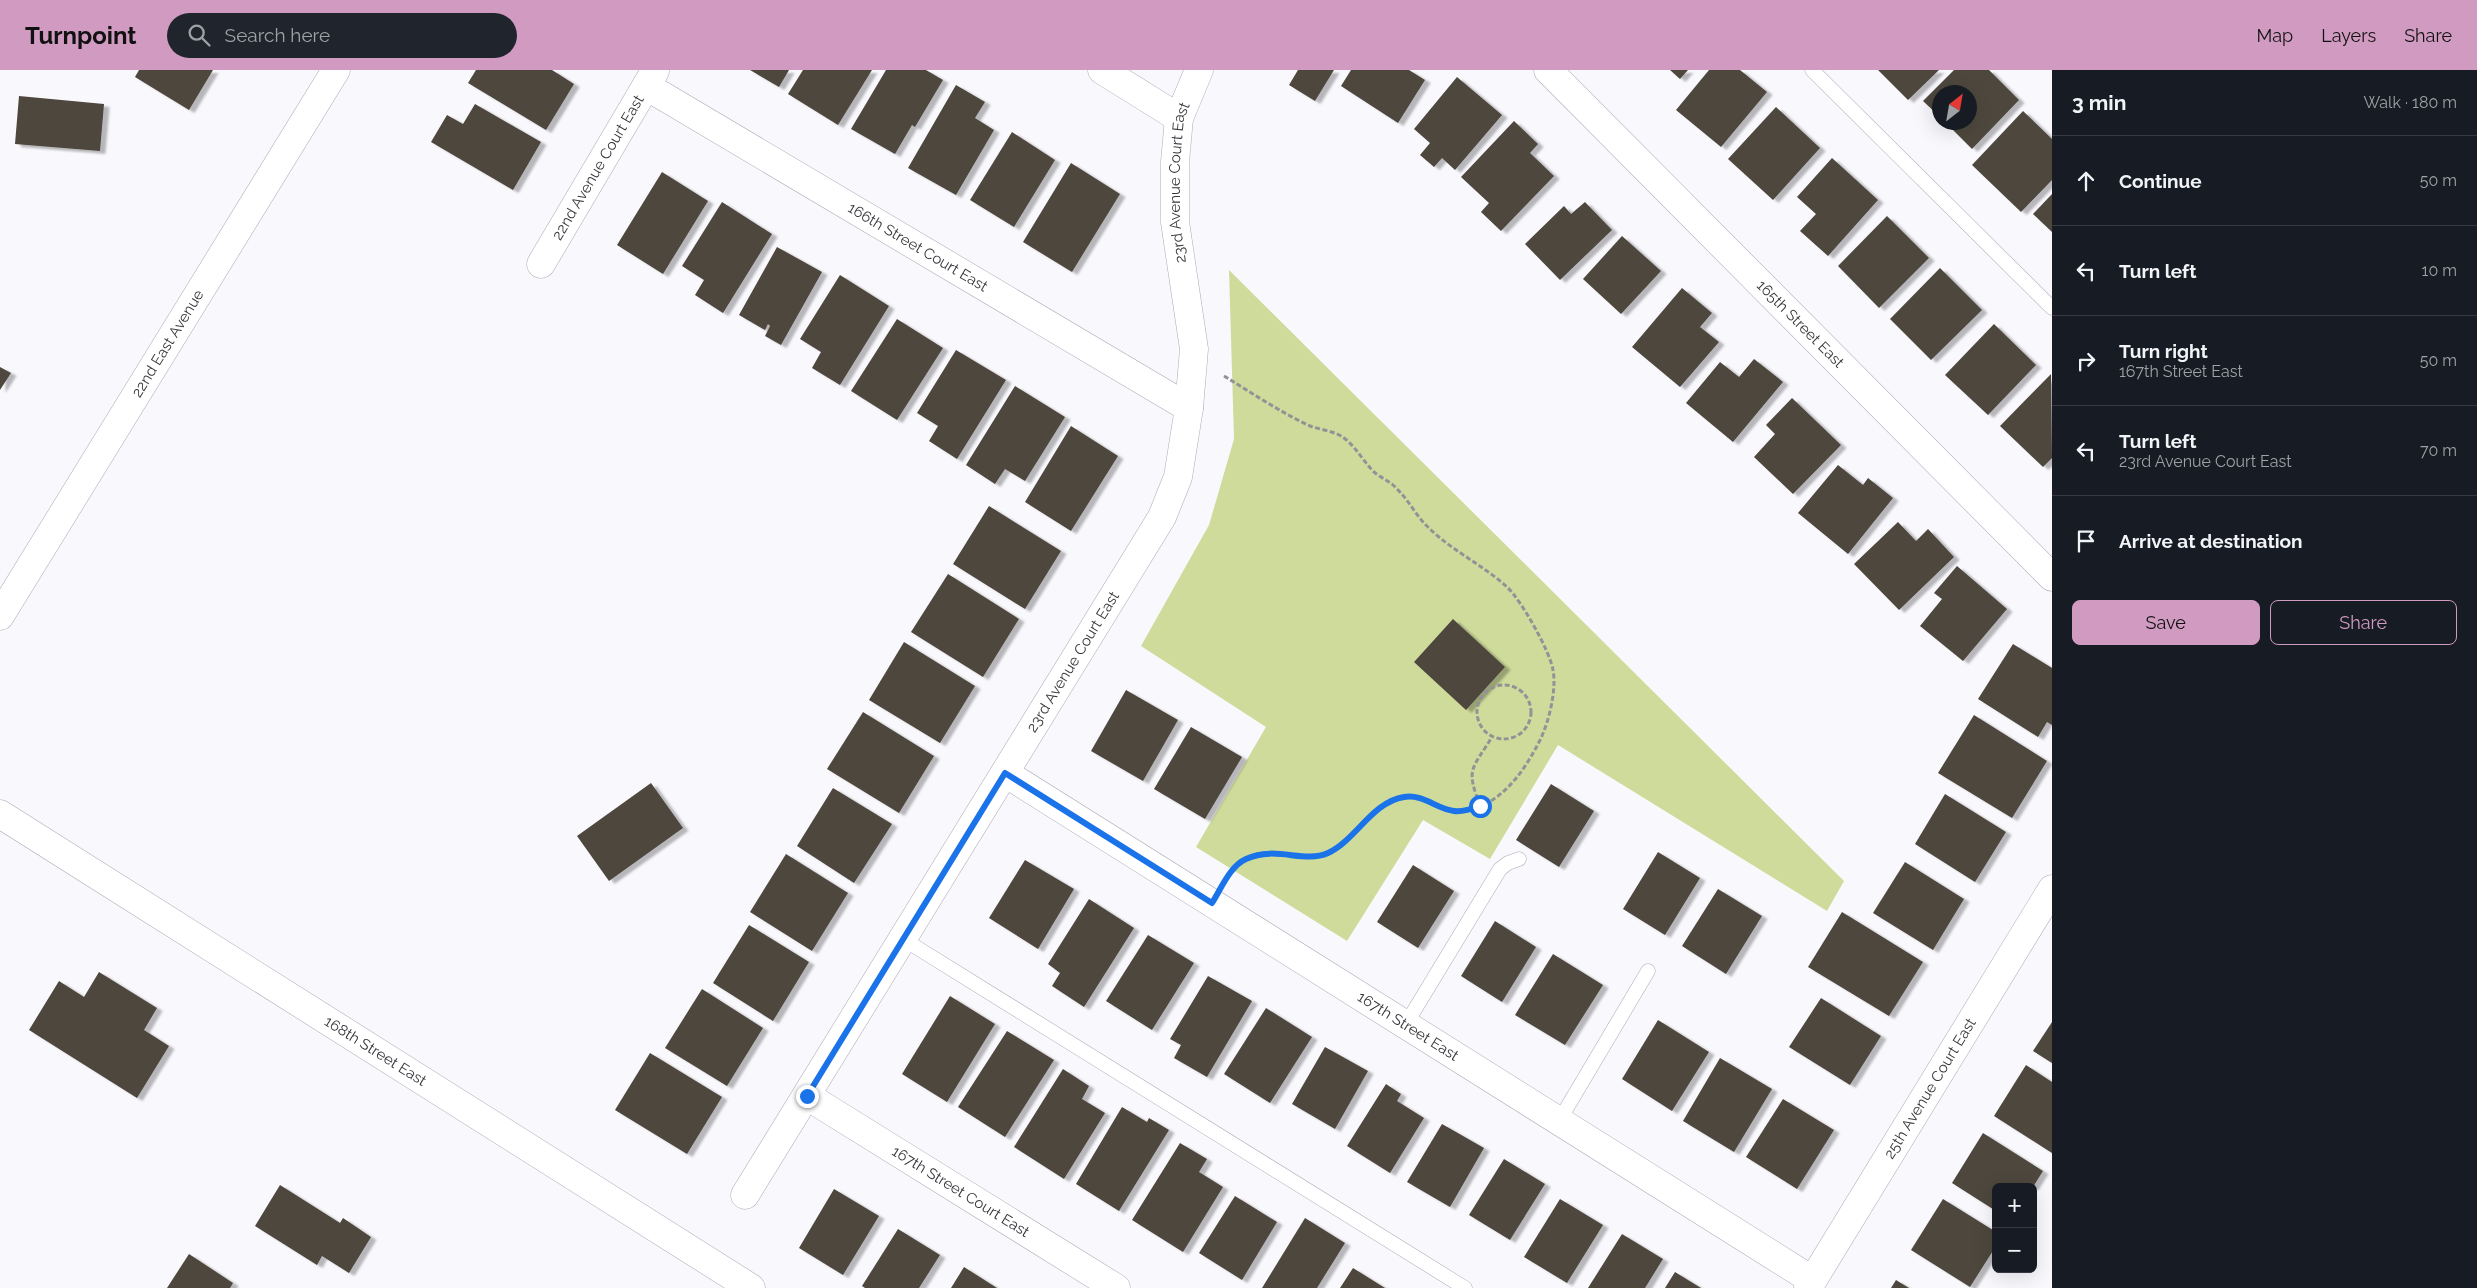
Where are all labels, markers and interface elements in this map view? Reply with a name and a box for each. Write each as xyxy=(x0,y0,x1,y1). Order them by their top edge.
search box xyxy=(167,13,517,58)
text: Turnpoint xyxy=(25,21,137,50)
icon: search xyxy=(185,21,213,49)
text: Search here xyxy=(225,24,330,46)
text: Map xyxy=(2257,25,2293,46)
text: Layers xyxy=(2321,25,2376,46)
text: Share xyxy=(2404,25,2452,46)
north arrow xyxy=(1932,85,1977,130)
text: 3 min xyxy=(2072,90,2126,115)
street label: 22nd Avenue Court East xyxy=(548,92,648,243)
text: Walk · 180 m xyxy=(2363,93,2457,112)
street label: 23rd Avenue Court East xyxy=(1166,100,1194,264)
icon: ahead xyxy=(2072,167,2100,195)
text: Continue xyxy=(2119,170,2202,192)
text: 50 m xyxy=(2420,171,2457,190)
street label: 166th Street Court East xyxy=(845,199,991,296)
icon: left xyxy=(2072,257,2100,285)
text: Turn left xyxy=(2119,260,2196,282)
text: 10 m xyxy=(2422,261,2457,280)
street label: 165th Street East xyxy=(1753,276,1848,371)
street label: 22nd East Avenue xyxy=(128,286,208,401)
text: Turn right xyxy=(2119,340,2208,362)
icon: right xyxy=(2072,347,2100,375)
text: 50 m xyxy=(2420,351,2457,370)
text: 167th Street East xyxy=(2119,362,2243,381)
text: Turn left xyxy=(2119,430,2196,452)
icon: left xyxy=(2072,437,2100,465)
text: 70 m xyxy=(2420,441,2457,460)
text: 23rd Avenue Court East xyxy=(2119,452,2292,471)
icon: arrive xyxy=(2072,527,2100,555)
text: Arrive at destination xyxy=(2119,530,2303,552)
street label: 23rd Avenue Court East xyxy=(1023,588,1123,735)
button: Save xyxy=(2072,600,2260,645)
button: Share xyxy=(2270,600,2457,645)
route start xyxy=(1469,795,1492,818)
street label: 167th Street East xyxy=(1354,988,1462,1065)
street label: 168th Street East xyxy=(321,1012,430,1090)
street label: 25th Avenue Court East xyxy=(1880,1015,1980,1162)
route end xyxy=(796,1085,819,1108)
street label: 167th Street Court East xyxy=(889,1142,1033,1241)
map controls xyxy=(1992,1183,2037,1273)
button: + xyxy=(1992,1183,2037,1228)
button: − xyxy=(1992,1228,2037,1273)

